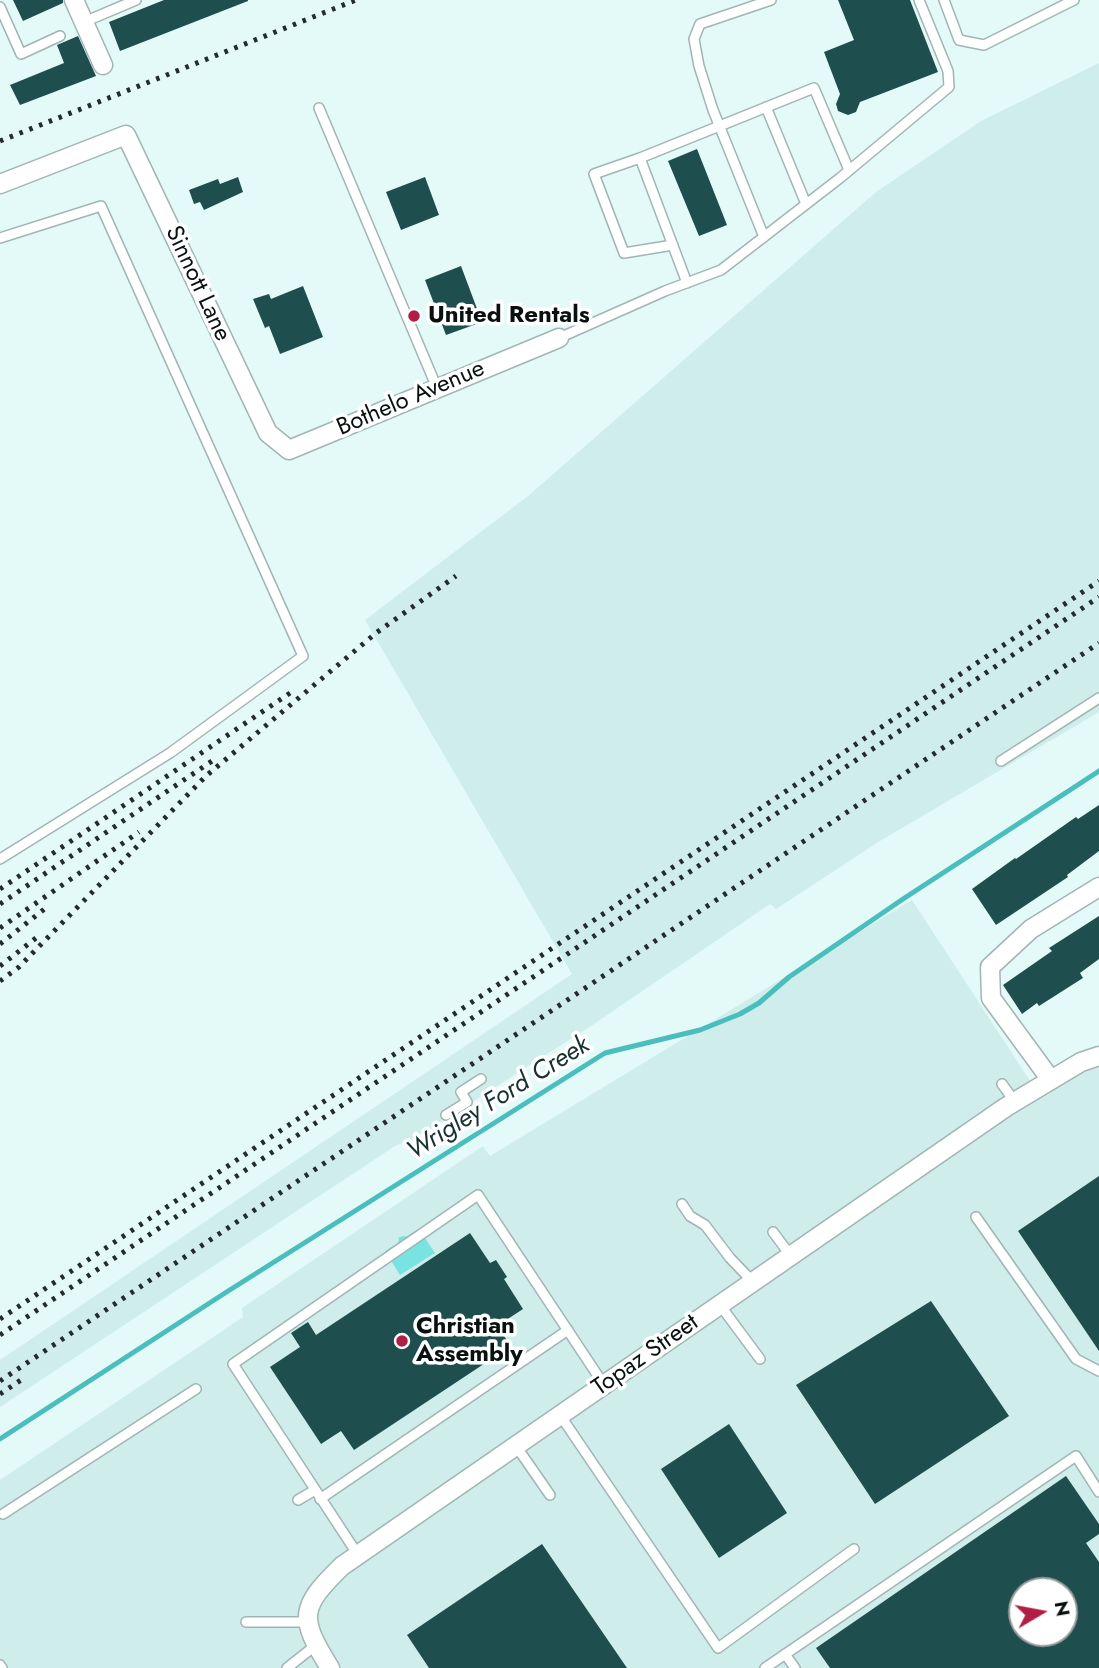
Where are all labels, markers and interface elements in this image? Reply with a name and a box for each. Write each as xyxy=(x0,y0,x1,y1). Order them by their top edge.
street label: Sinnott Lane xyxy=(158,222,236,346)
place label: United Rentals xyxy=(428,302,590,330)
marker: United Rentals xyxy=(406,308,422,324)
street label: Bothelo Avenue xyxy=(333,355,489,443)
water label: Wrigley Ford Creek xyxy=(402,1030,596,1168)
street label: Topaz Street xyxy=(588,1309,704,1403)
place label: Christian Assembly xyxy=(416,1313,523,1369)
marker: Christian Assembly xyxy=(394,1333,410,1349)
north arrow xyxy=(1008,1577,1078,1647)
text: N xyxy=(1048,1599,1077,1618)

